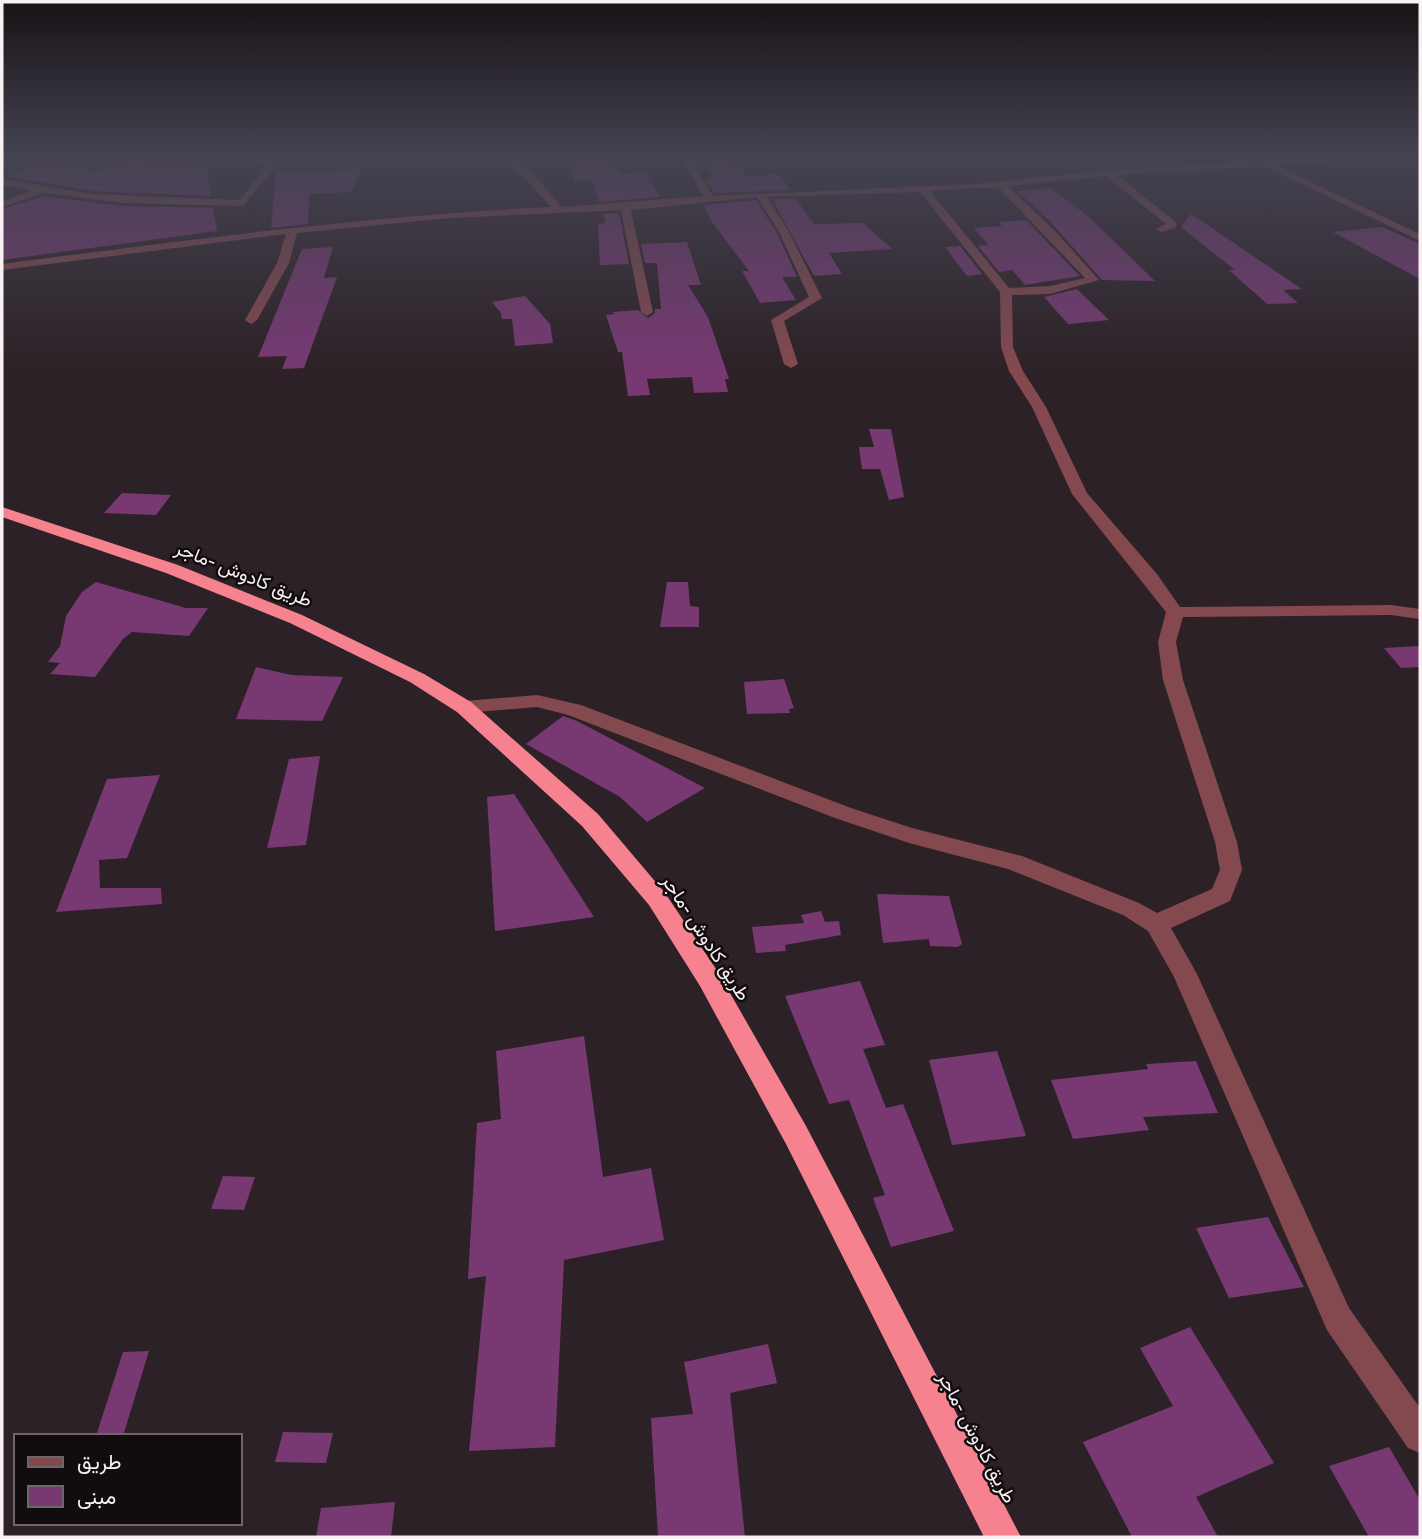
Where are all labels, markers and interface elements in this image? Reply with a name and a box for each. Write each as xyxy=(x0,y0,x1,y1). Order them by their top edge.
street label: طريق كادوش -ماجر xyxy=(171,535,316,612)
street label: طريق كادوش -ماجر xyxy=(656,869,756,1005)
street label: طريق كادوش -ماجر xyxy=(932,1366,1022,1507)
legend xyxy=(14,1434,242,1525)
text: طريق xyxy=(77,1448,122,1475)
text: مبنى xyxy=(77,1483,116,1509)

